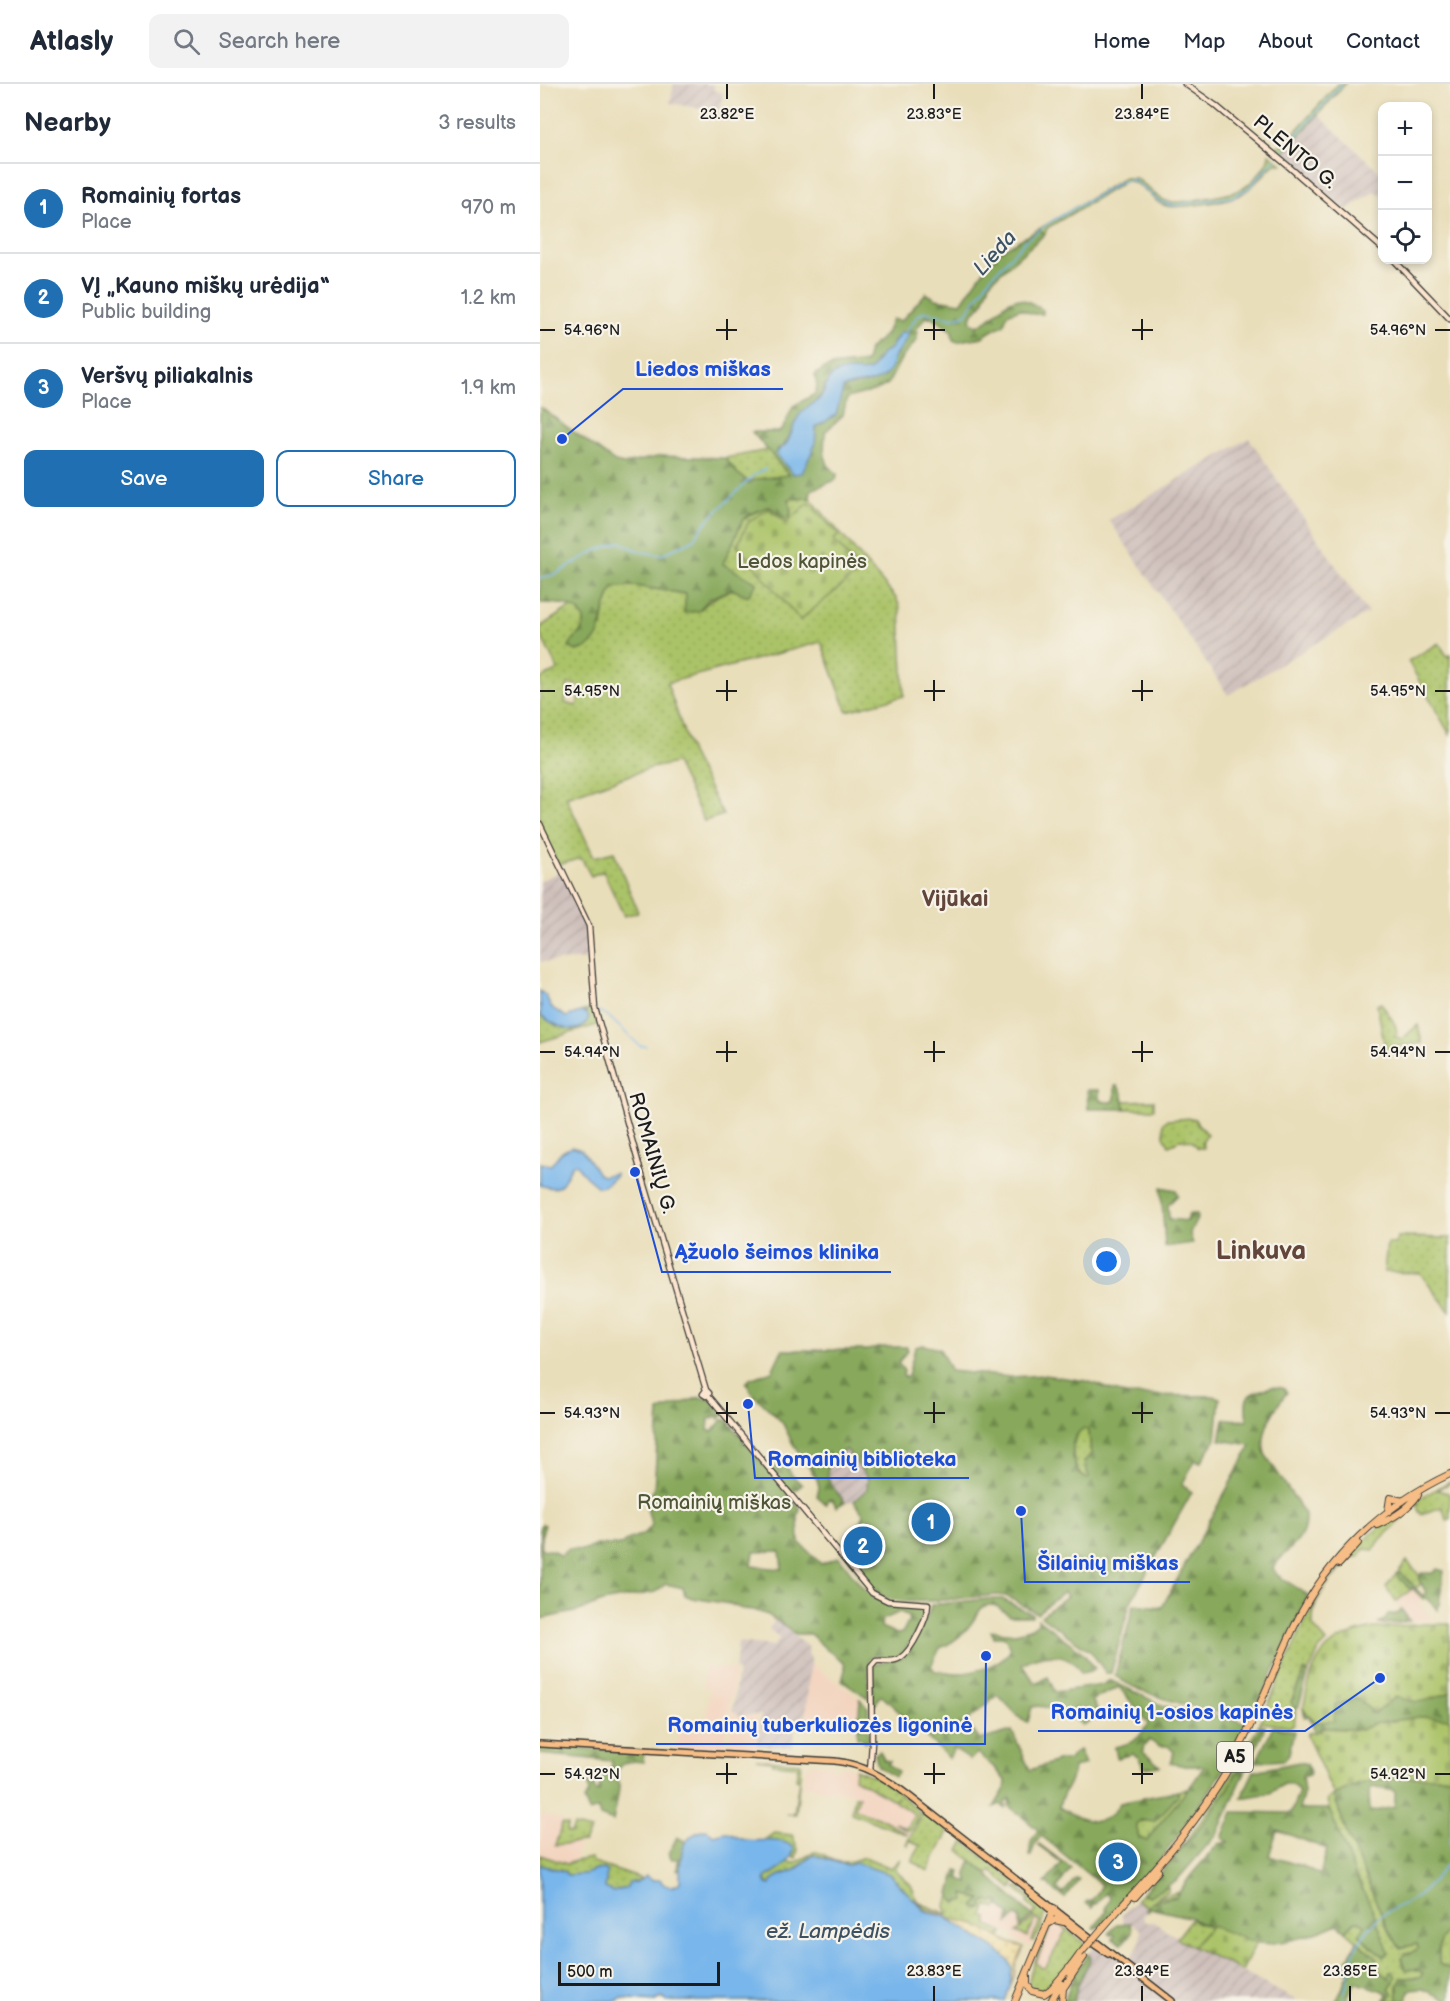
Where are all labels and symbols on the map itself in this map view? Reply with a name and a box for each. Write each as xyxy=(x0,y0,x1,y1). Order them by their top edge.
text: 23.82°E xyxy=(700,105,754,124)
text: 23.83°E xyxy=(906,105,962,124)
text: 23.84°E xyxy=(1115,105,1170,124)
street label: PLENTO G. xyxy=(1248,110,1342,194)
water label: Lieda xyxy=(968,225,1022,281)
text: 54.96°N xyxy=(564,321,620,340)
text: 54.96°N xyxy=(1370,321,1426,340)
callout: Liedos miškas xyxy=(623,350,783,389)
text: Liedos miškas xyxy=(635,357,771,382)
park label: Ledos kapinės xyxy=(737,550,867,574)
text: 54.95°N xyxy=(564,682,620,701)
text: 54.95°N xyxy=(1370,682,1426,701)
district label: Vijūkai xyxy=(922,886,988,913)
text: 54.94°N xyxy=(564,1043,620,1062)
text: 54.94°N xyxy=(1370,1043,1426,1062)
street label: ROMAINIŲ G. xyxy=(623,1090,681,1216)
callout: Ąžuolo šeimos klinika xyxy=(662,1233,891,1272)
district label: Linkuva xyxy=(1216,1236,1306,1267)
text: Ąžuolo šeimos klinika xyxy=(674,1240,879,1265)
your location xyxy=(1092,1247,1121,1276)
text: 54.93°N xyxy=(564,1404,620,1423)
text: 54.93°N xyxy=(1370,1404,1426,1423)
callout: Romainių biblioteka xyxy=(755,1439,969,1478)
text: Romainių biblioteka xyxy=(767,1447,957,1472)
park label: Romainių miškas xyxy=(637,1491,791,1515)
pin: 1 xyxy=(912,1500,950,1544)
pin: 2 xyxy=(844,1524,882,1568)
callout: Šilainių miškas xyxy=(1025,1543,1190,1582)
text: Šilainių miškas xyxy=(1038,1550,1178,1576)
callout: Romainių 1-osios kapinės xyxy=(1038,1692,1305,1731)
text: Romainių 1-osios kapinės xyxy=(1051,1700,1293,1725)
callout: Romainių tuberkuliozės ligoninė xyxy=(656,1705,985,1744)
text: Romainių tuberkuliozės ligoninė xyxy=(667,1713,973,1738)
road number: A5 xyxy=(1217,1742,1253,1772)
text: 54.92°N xyxy=(564,1765,620,1784)
text: 54.92°N xyxy=(1370,1765,1426,1784)
pin: 3 xyxy=(1098,1840,1138,1884)
water label: ež. Lampėdis xyxy=(766,1919,890,1944)
scale bar xyxy=(558,1959,720,1986)
text: 23.83°E xyxy=(906,1962,962,1981)
text: 23.84°E xyxy=(1115,1962,1170,1981)
text: 23.85°E xyxy=(1323,1962,1377,1981)

